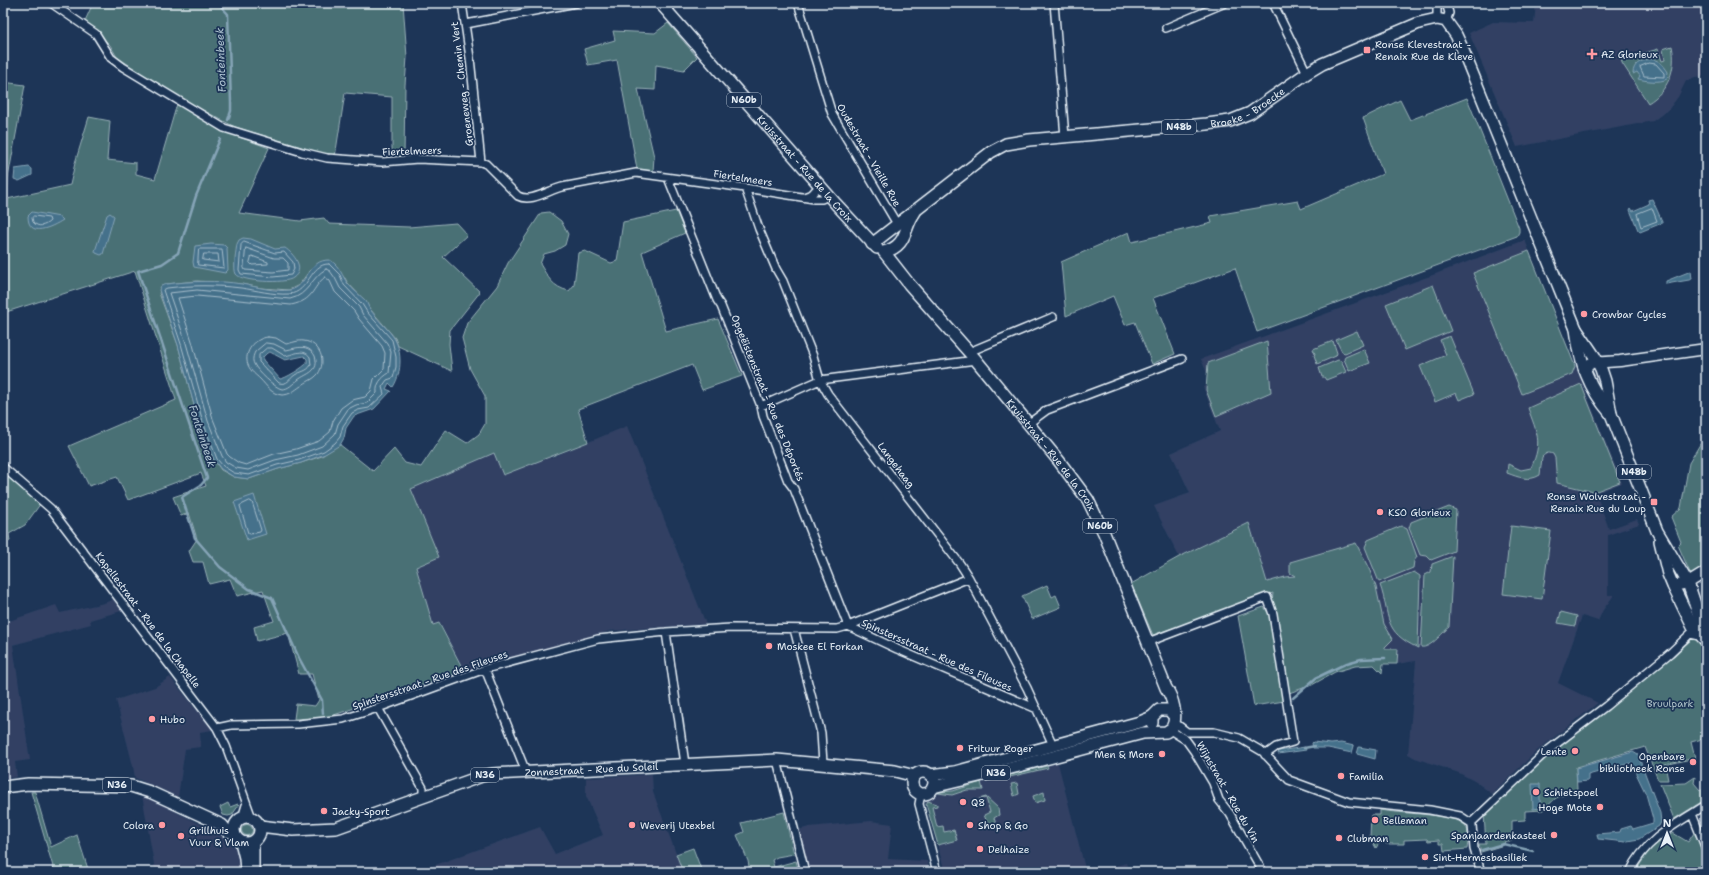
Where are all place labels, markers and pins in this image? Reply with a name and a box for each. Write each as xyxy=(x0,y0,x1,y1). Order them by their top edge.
place label: Ronse Klevestraat - Renaix Rue de Kleve xyxy=(1375,38,1474,63)
marker: Ronse Klevestraat - Renaix Rue de Kleve xyxy=(1362,45,1372,55)
marker: AZ Glorieux xyxy=(1586,48,1598,60)
place label: AZ Glorieux xyxy=(1601,48,1658,61)
place label: Crowbar Cycles xyxy=(1592,308,1666,321)
marker: Crowbar Cycles xyxy=(1579,309,1589,319)
place label: Ronse Wolvestraat - Renaix Rue du Loup xyxy=(1547,490,1646,515)
marker: Ronse Wolvestraat - Renaix Rue du Loup xyxy=(1649,497,1659,507)
place label: KSO Glorieux xyxy=(1388,506,1450,519)
marker: KSO Glorieux xyxy=(1375,507,1385,517)
place label: Moskee El Forkan xyxy=(777,640,863,653)
marker: Moskee El Forkan xyxy=(764,641,774,651)
place label: Hubo xyxy=(160,713,185,726)
marker: Hubo xyxy=(147,714,157,724)
place label: Frituur Roger xyxy=(968,742,1033,755)
marker: Frituur Roger xyxy=(955,743,965,753)
place label: Lente xyxy=(1540,745,1567,758)
marker: Lente xyxy=(1570,746,1580,756)
place label: Men & More xyxy=(1094,748,1154,761)
marker: Men & More xyxy=(1157,749,1167,759)
place label: Openbare bibliotheek Ronse xyxy=(1599,750,1685,775)
marker: Openbare bibliotheek Ronse xyxy=(1688,757,1698,767)
place label: Familia xyxy=(1349,770,1384,783)
marker: Familia xyxy=(1336,771,1346,781)
place label: Schietspoel xyxy=(1544,786,1598,799)
marker: Schietspoel xyxy=(1531,787,1541,797)
place label: Q8 xyxy=(971,796,985,809)
marker: Q8 xyxy=(958,797,968,807)
place label: Hoge Mote xyxy=(1538,801,1592,814)
marker: Hoge Mote xyxy=(1595,802,1605,812)
place label: Jacky-Sport xyxy=(332,805,390,818)
marker: Jacky-Sport xyxy=(319,806,329,816)
place label: Belleman xyxy=(1383,814,1427,827)
marker: Belleman xyxy=(1370,815,1380,825)
place label: Colora xyxy=(123,819,155,832)
place label: Weverij Utexbel xyxy=(640,819,715,832)
place label: Shop & Go xyxy=(978,819,1028,832)
marker: Colora xyxy=(157,820,167,830)
marker: Weverij Utexbel xyxy=(627,820,637,830)
marker: Shop & Go xyxy=(965,820,975,830)
place label: Grillhuis Vuur & Vlam xyxy=(189,824,249,849)
place label: Spanjaardenkasteel xyxy=(1451,829,1546,842)
marker: Spanjaardenkasteel xyxy=(1549,830,1559,840)
marker: Grillhuis Vuur & Vlam xyxy=(176,831,186,841)
place label: Clubman xyxy=(1347,832,1388,845)
marker: Clubman xyxy=(1334,833,1344,843)
place label: Delhaize xyxy=(988,843,1030,856)
marker: Delhaize xyxy=(975,844,985,854)
place label: Sint-Hermesbasiliek xyxy=(1433,851,1528,864)
marker: Sint-Hermesbasiliek xyxy=(1420,852,1430,862)

